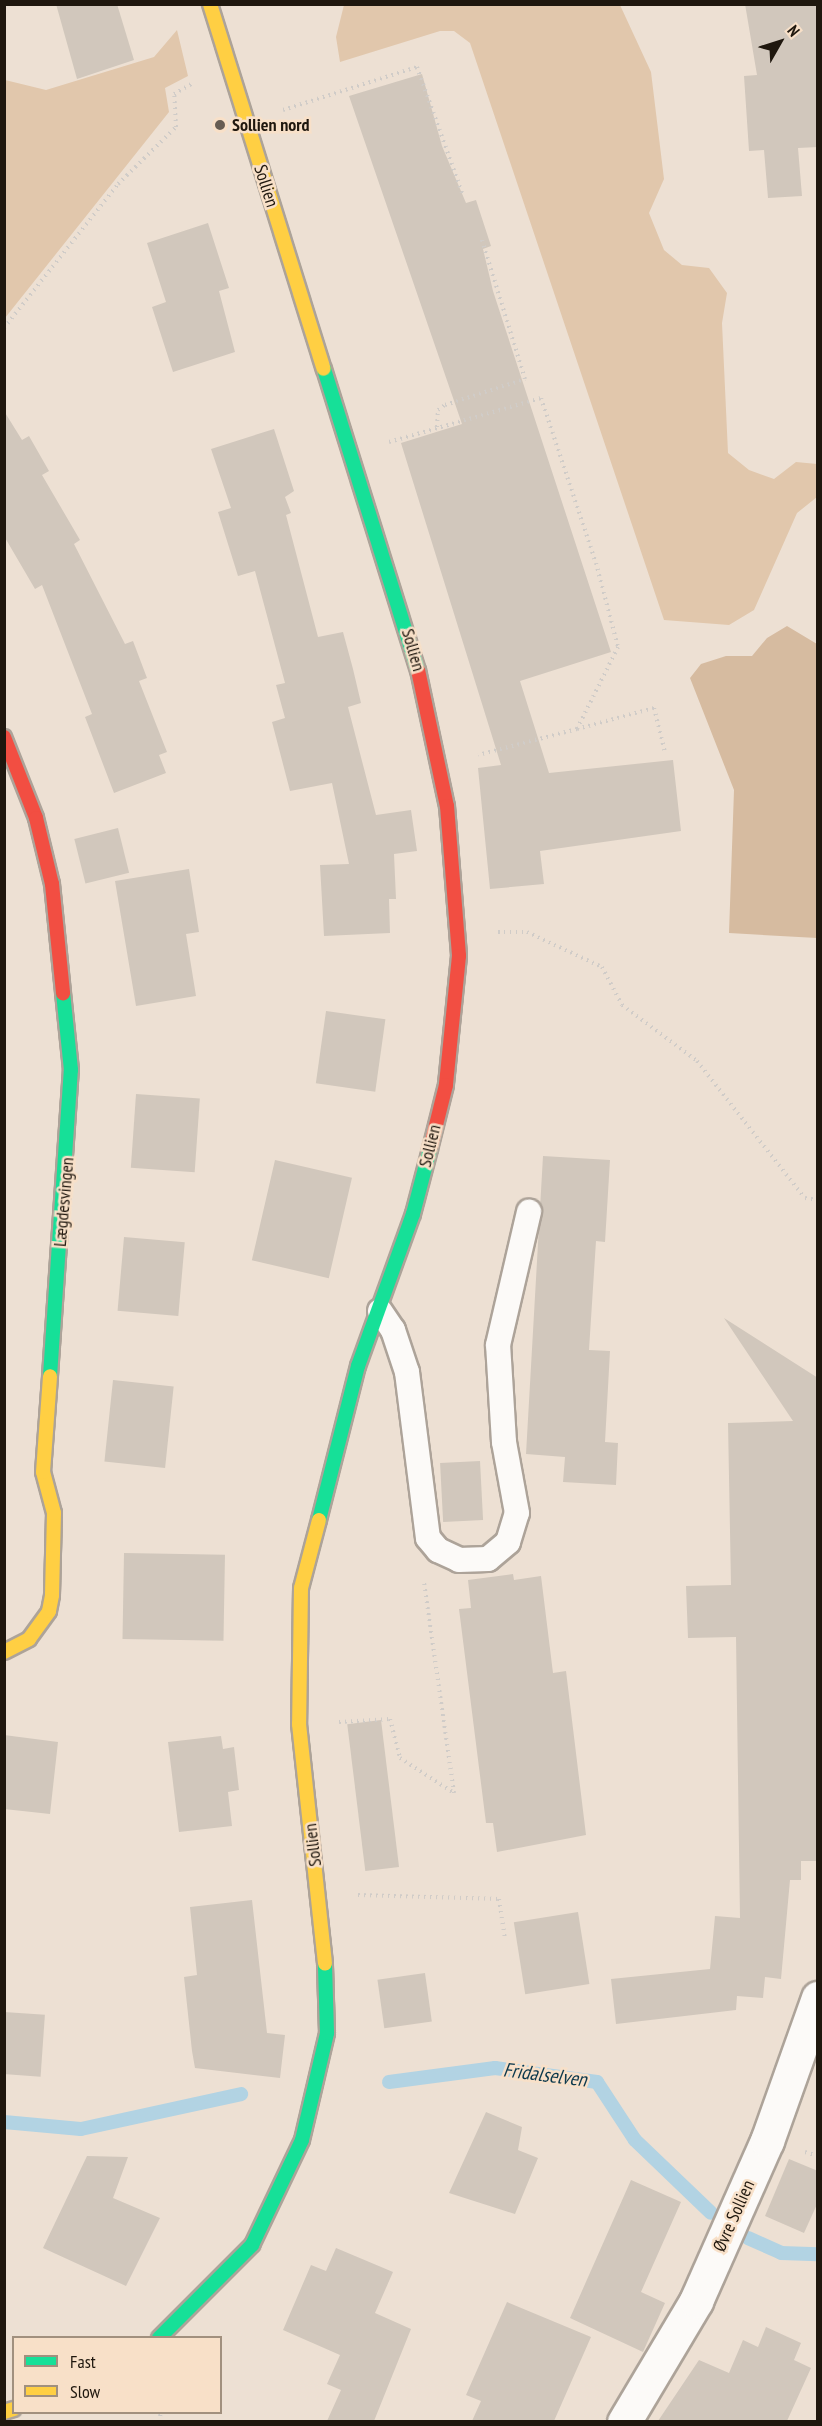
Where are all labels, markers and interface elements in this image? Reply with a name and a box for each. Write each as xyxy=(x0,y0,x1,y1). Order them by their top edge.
north arrow xyxy=(750,12,810,72)
text: N xyxy=(783,21,804,40)
place label: Sollien nord xyxy=(232,114,310,136)
marker: Sollien nord xyxy=(213,118,227,132)
street label: Sollien xyxy=(249,162,283,210)
street label: Sollien xyxy=(397,626,429,674)
street label: Sollien xyxy=(414,1122,446,1170)
street label: Lægdesvingen xyxy=(49,1156,79,1248)
street label: Sollien xyxy=(300,1822,326,1868)
water label: Fridalselven xyxy=(502,2058,588,2092)
street label: Øvre Sollien xyxy=(709,2177,759,2255)
legend xyxy=(12,2336,222,2414)
text: Fast xyxy=(70,2350,96,2373)
text: Slow xyxy=(70,2380,100,2403)

